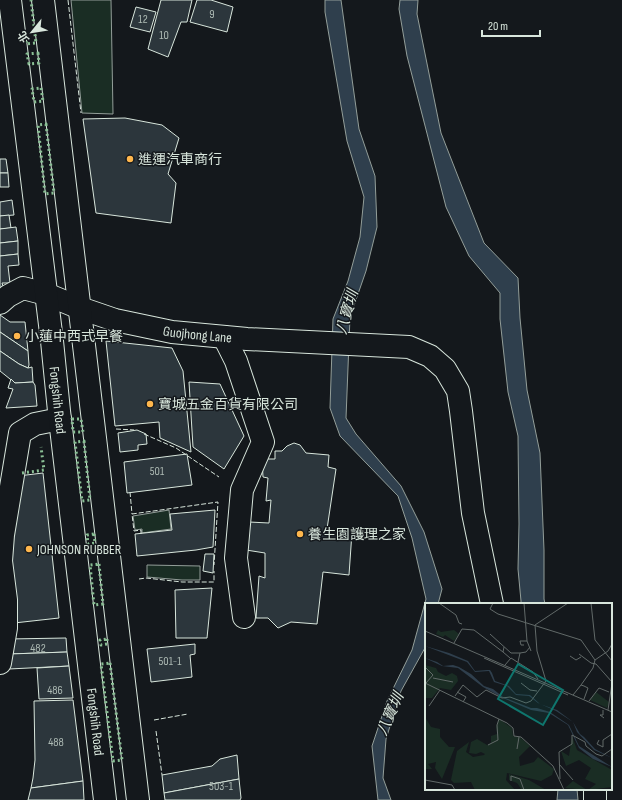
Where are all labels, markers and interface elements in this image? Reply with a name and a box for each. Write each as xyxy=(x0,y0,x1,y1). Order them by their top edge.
house number: 9 xyxy=(209,7,215,22)
north arrow xyxy=(12,12,52,52)
house number: 12 xyxy=(138,12,148,27)
scale bar xyxy=(482,12,540,38)
text: 20 m xyxy=(488,19,508,34)
house number: 10 xyxy=(159,28,169,43)
text: 北 xyxy=(15,29,32,45)
place label: 進運汽車商行 xyxy=(138,151,222,168)
marker: 進運汽車商行 xyxy=(125,154,135,164)
water label: 八寶圳 xyxy=(332,286,363,336)
street label: Guojhong Lane xyxy=(161,322,233,347)
place label: 小蓮中西式早餐 xyxy=(25,328,123,345)
marker: 小蓮中西式早餐 xyxy=(12,331,22,341)
street label: Fongshih Road xyxy=(46,366,70,435)
place label: 寶城五金百貨有限公司 xyxy=(158,396,298,413)
marker: 寶城五金百貨有限公司 xyxy=(145,399,155,409)
house number: 501 xyxy=(150,464,165,479)
place label: 養生園護理之家 xyxy=(308,526,406,543)
marker: 養生園護理之家 xyxy=(295,529,305,539)
place label: JOHNSON RUBBER xyxy=(36,541,122,558)
marker: JOHNSON RUBBER xyxy=(24,544,34,554)
inset map xyxy=(425,603,612,790)
house number: 482 xyxy=(30,641,46,656)
house number: 501-1 xyxy=(159,654,182,669)
house number: 486 xyxy=(47,683,63,698)
street label: Fongshih Road xyxy=(83,687,108,757)
water label: 八寶圳 xyxy=(373,688,409,739)
house number: 488 xyxy=(48,735,64,750)
house number: 503-1 xyxy=(209,779,234,794)

